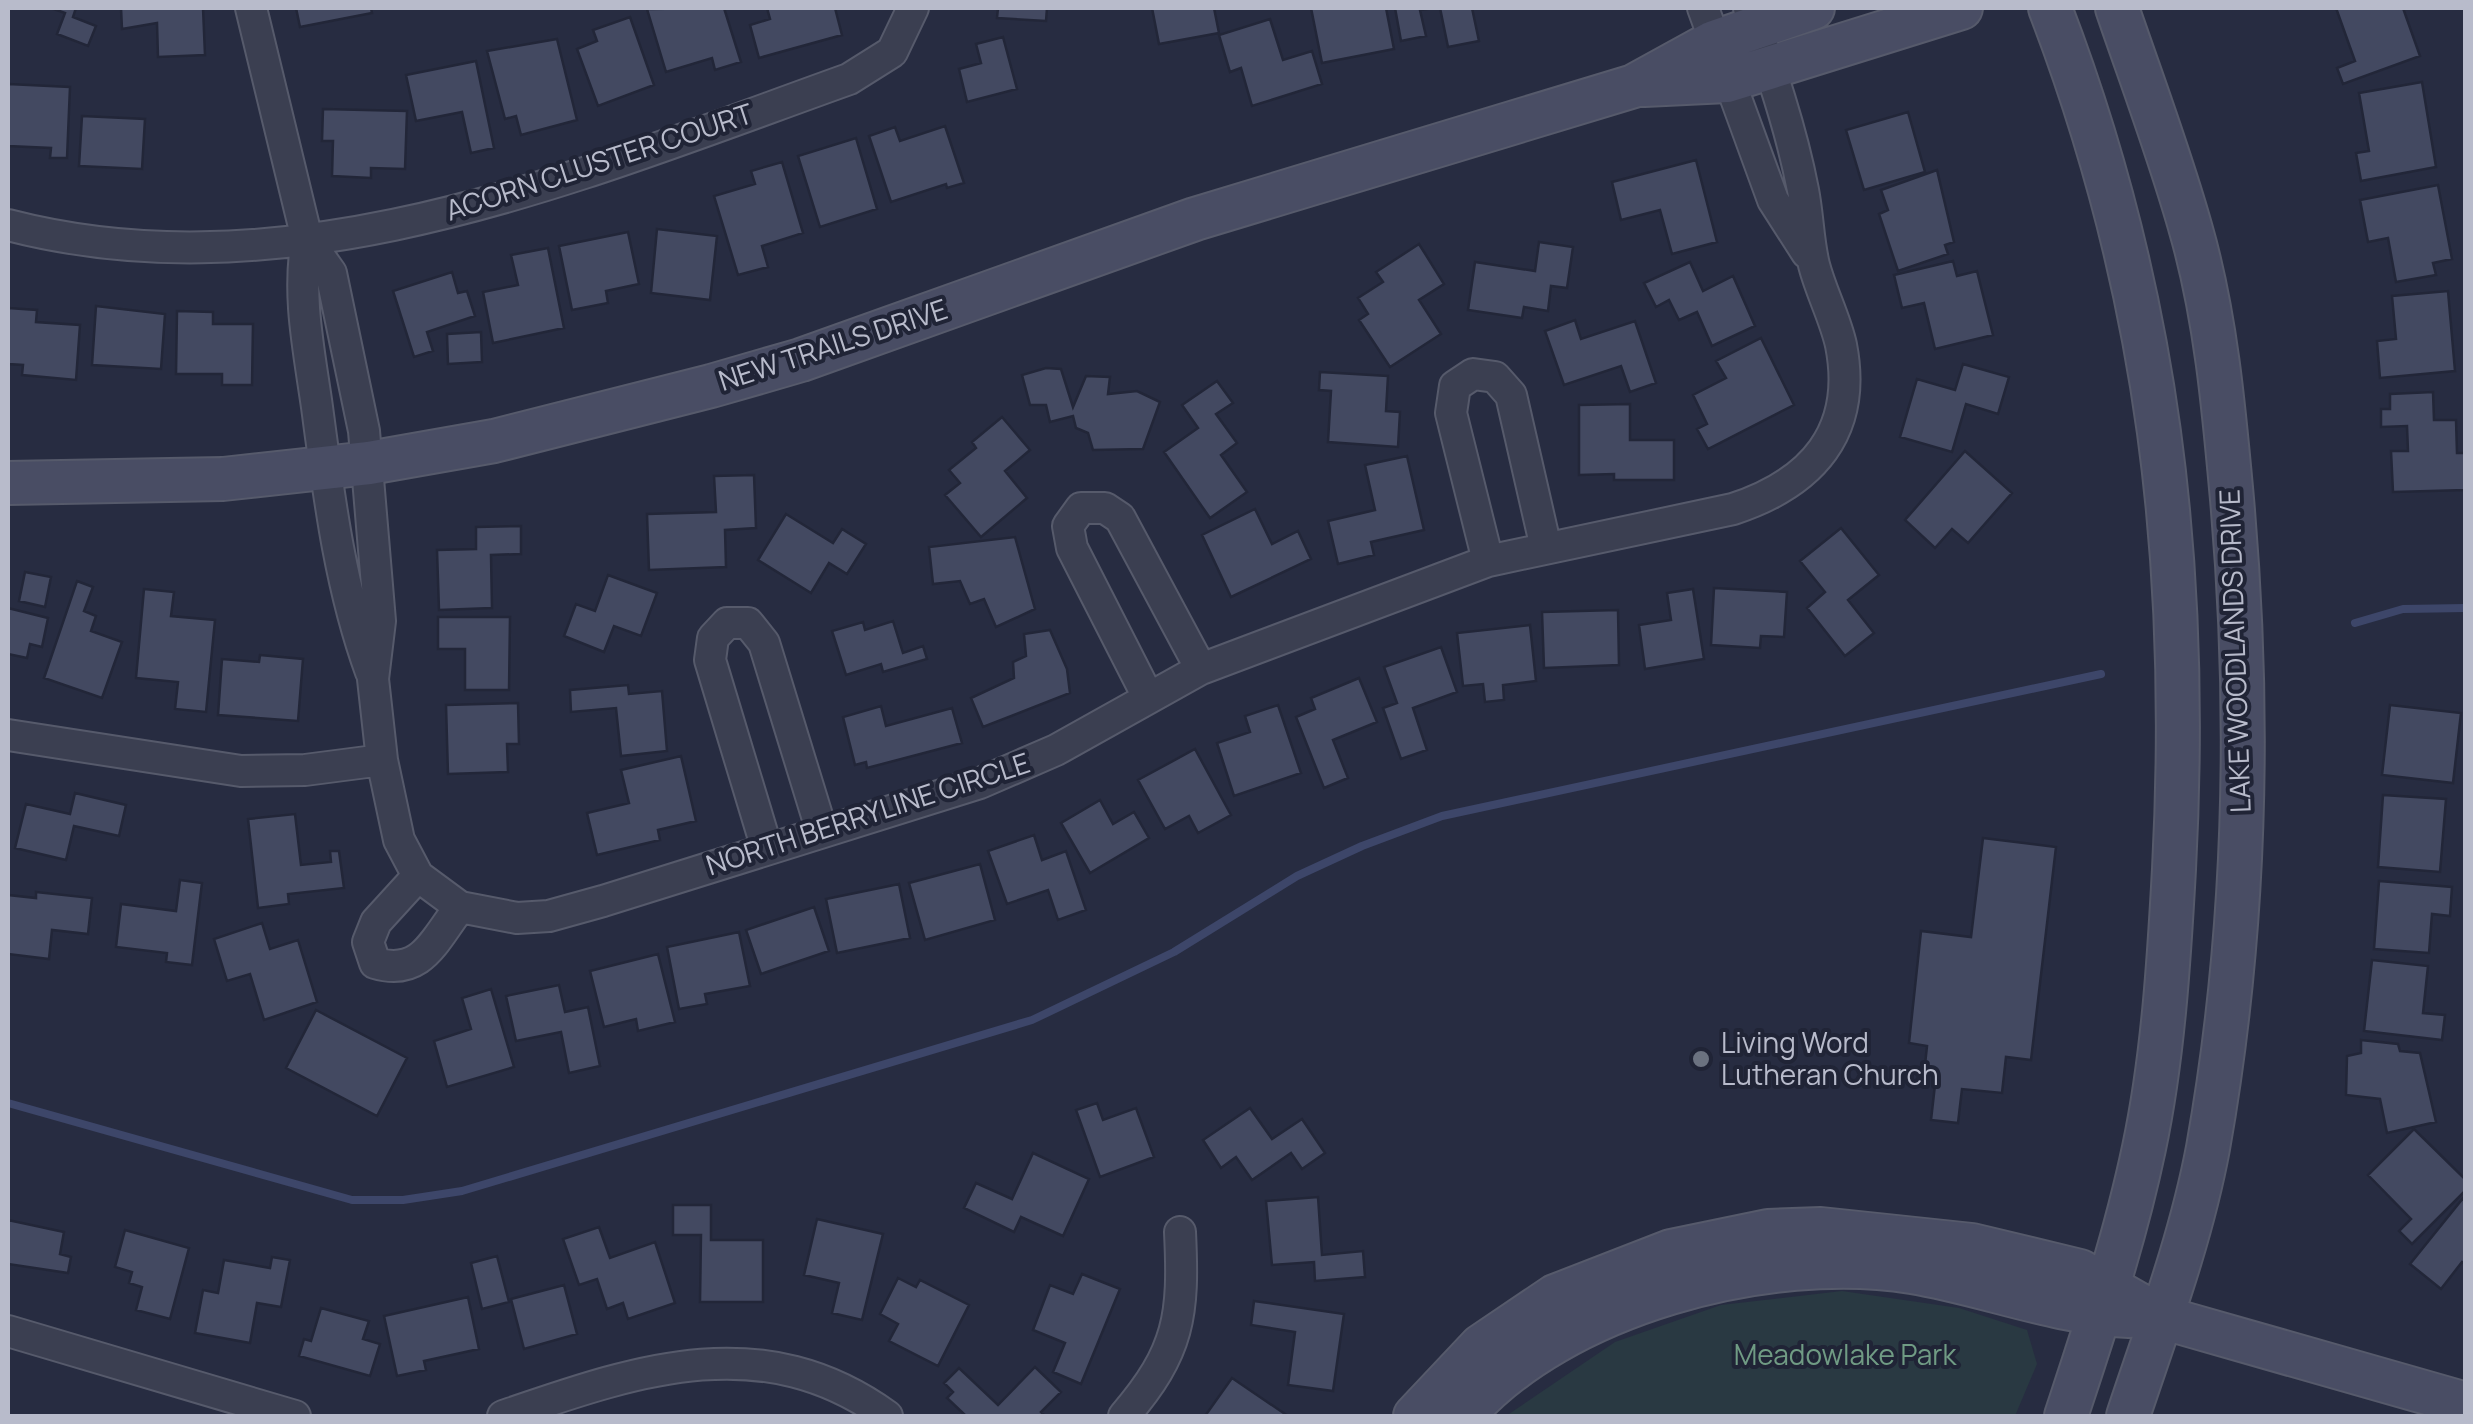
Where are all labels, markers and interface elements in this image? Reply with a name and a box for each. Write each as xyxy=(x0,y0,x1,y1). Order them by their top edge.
street label: ACORN CLUSTER COURT xyxy=(440,93,757,229)
street label: NEW TRAILS DRIVE xyxy=(713,289,952,399)
street label: LAKE WOODLANDS DRIVE xyxy=(2209,489,2259,814)
street label: NORTH BERRYLINE CIRCLE xyxy=(701,743,1034,883)
place label: Living Word Lutheran Church xyxy=(1721,1023,1939,1093)
marker: Living Word Lutheran Church xyxy=(1690,1048,1712,1070)
park label: Meadowlake Park xyxy=(1734,1335,1957,1373)

